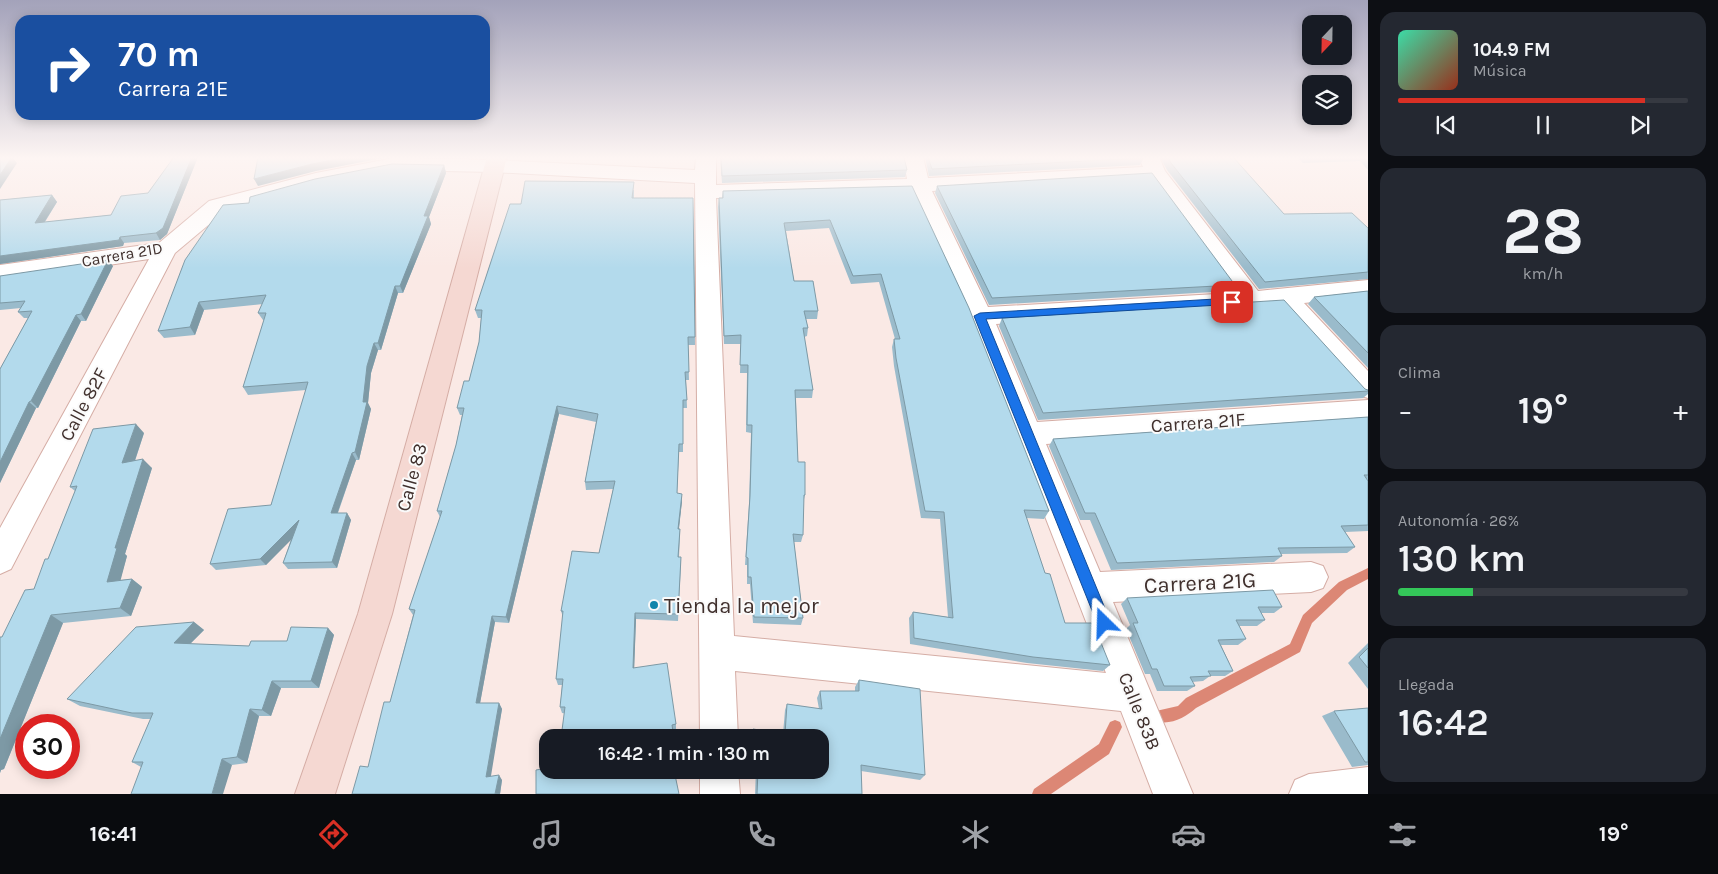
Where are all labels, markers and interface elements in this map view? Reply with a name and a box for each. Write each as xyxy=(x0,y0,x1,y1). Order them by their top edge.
north arrow xyxy=(1302,15,1352,65)
map controls xyxy=(1302,15,1352,125)
text: 70 m xyxy=(118,34,200,75)
icon: right xyxy=(35,35,100,100)
text: 104.9 FM xyxy=(1473,39,1551,61)
text: Música xyxy=(1473,61,1526,80)
button: layers xyxy=(1302,75,1352,125)
text: Carrera 21E xyxy=(118,76,228,102)
icon: previous xyxy=(1432,111,1460,139)
icon: pause xyxy=(1529,111,1557,139)
icon: next xyxy=(1626,111,1654,139)
text: 28 xyxy=(1502,193,1584,269)
street label: Carrera 21D xyxy=(80,238,164,271)
text: km/h xyxy=(1523,264,1563,283)
pin xyxy=(1211,281,1253,323)
icon: arrive xyxy=(1218,288,1246,316)
text: Clima xyxy=(1398,363,1441,382)
street label: Calle 82F xyxy=(55,364,112,445)
text: 19° xyxy=(1518,388,1568,433)
text: − xyxy=(1398,394,1413,427)
text: + xyxy=(1673,394,1688,427)
street label: Carrera 21F xyxy=(1150,409,1246,437)
street label: Calle 83 xyxy=(392,441,432,514)
text: Autonomía · 26% xyxy=(1398,511,1519,530)
text: 130 km xyxy=(1398,536,1526,581)
street label: Carrera 21G xyxy=(1143,567,1257,599)
place label: Tienda la mejor xyxy=(664,593,819,619)
position arrow xyxy=(1077,596,1129,648)
marker: Tienda la mejor xyxy=(648,599,660,611)
street label: Calle 83B xyxy=(1114,669,1165,753)
text: Llegada xyxy=(1398,675,1454,694)
text: 16:42 xyxy=(1398,700,1489,745)
speed limit sign: 30 xyxy=(15,714,80,779)
text: 16:42 · 1 min · 130 m xyxy=(598,743,770,765)
icon: directions xyxy=(316,817,351,852)
icon: music xyxy=(530,817,565,852)
icon: phone xyxy=(744,817,779,852)
icon: climate xyxy=(958,817,993,852)
icon: car xyxy=(1171,817,1206,852)
icon: filters xyxy=(1385,817,1420,852)
text: 16:41 xyxy=(89,821,137,847)
text: 19° xyxy=(1599,821,1629,847)

